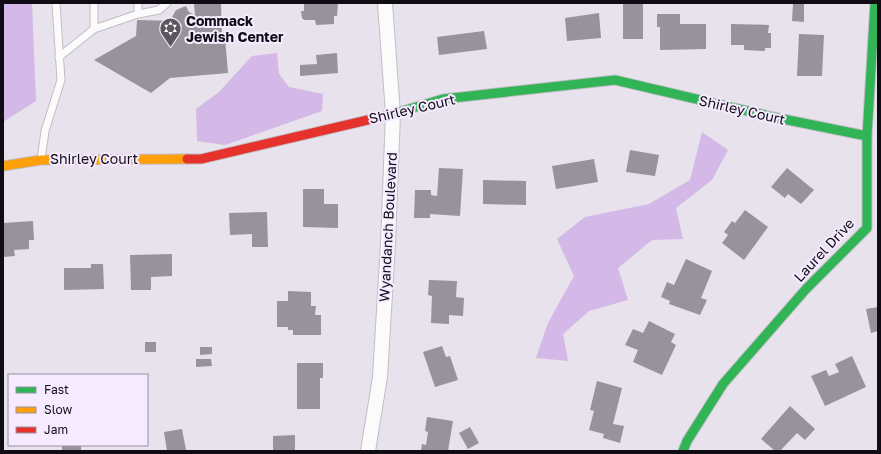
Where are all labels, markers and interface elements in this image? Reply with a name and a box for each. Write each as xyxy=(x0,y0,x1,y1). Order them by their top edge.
place label: Commack Jewish Center xyxy=(186,12,284,45)
synagogue icon: Commack Jewish Center xyxy=(157,16,183,49)
street label: Shirley Court xyxy=(367,90,457,127)
street label: Shirley Court xyxy=(697,91,787,128)
street label: Shirley Court xyxy=(50,150,138,167)
street label: Wyandanch Boulevard xyxy=(375,152,400,302)
street label: Laurel Drive xyxy=(790,214,857,285)
legend xyxy=(8,374,148,446)
text: Fast xyxy=(44,382,69,397)
text: Slow xyxy=(44,402,72,417)
text: Jam xyxy=(44,422,68,437)

